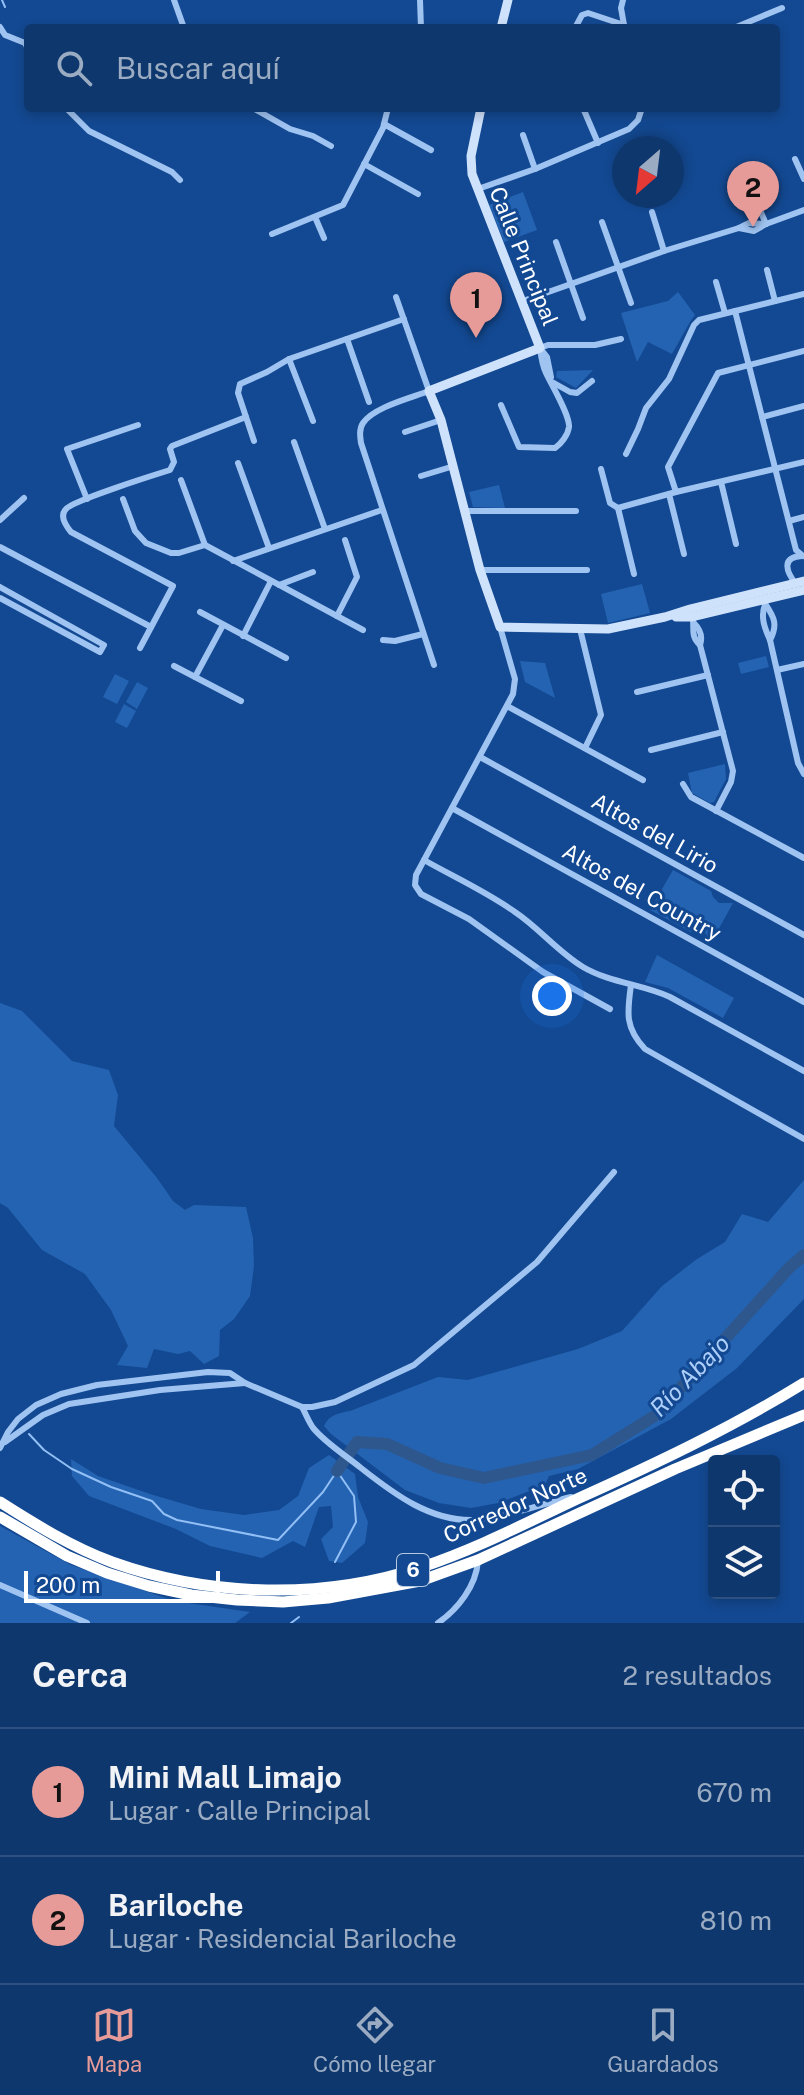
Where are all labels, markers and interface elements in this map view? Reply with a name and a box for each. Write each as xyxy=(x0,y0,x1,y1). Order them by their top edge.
search box xyxy=(24,24,780,112)
icon: search xyxy=(52,46,96,90)
text: Buscar aquí xyxy=(116,50,280,86)
north arrow xyxy=(612,136,684,208)
pin: 2 xyxy=(727,161,779,227)
street label: Calle Principal xyxy=(484,183,564,329)
pin: 1 xyxy=(450,272,502,338)
street label: Altos del Lirio xyxy=(587,788,723,878)
street label: Altos del Country xyxy=(558,838,726,947)
your location xyxy=(532,976,572,1016)
water label: Río Abajo xyxy=(644,1329,735,1422)
map controls xyxy=(708,1455,780,1599)
button: locate xyxy=(708,1455,780,1527)
street label: Corredor Norte xyxy=(439,1462,591,1548)
button: layers xyxy=(708,1527,780,1599)
road number: 6 xyxy=(397,1554,429,1586)
scale bar xyxy=(24,1567,220,1603)
text: 200 m xyxy=(36,1572,100,1598)
text: Cerca xyxy=(32,1655,128,1695)
text: 2 resultados xyxy=(623,1660,772,1691)
text: Mini Mall Limajo xyxy=(108,1759,342,1795)
text: 1 xyxy=(52,1777,64,1808)
text: 670 m xyxy=(696,1777,772,1808)
text: Lugar · Calle Principal xyxy=(108,1795,371,1826)
text: Bariloche xyxy=(108,1887,244,1923)
text: 2 xyxy=(50,1905,66,1936)
text: 810 m xyxy=(700,1905,772,1936)
text: Lugar · Residencial Bariloche xyxy=(108,1923,457,1954)
tab: Mapa xyxy=(85,2003,142,2077)
tab: Cómo llegar xyxy=(313,2003,436,2077)
tab: Guardados xyxy=(607,2003,719,2077)

